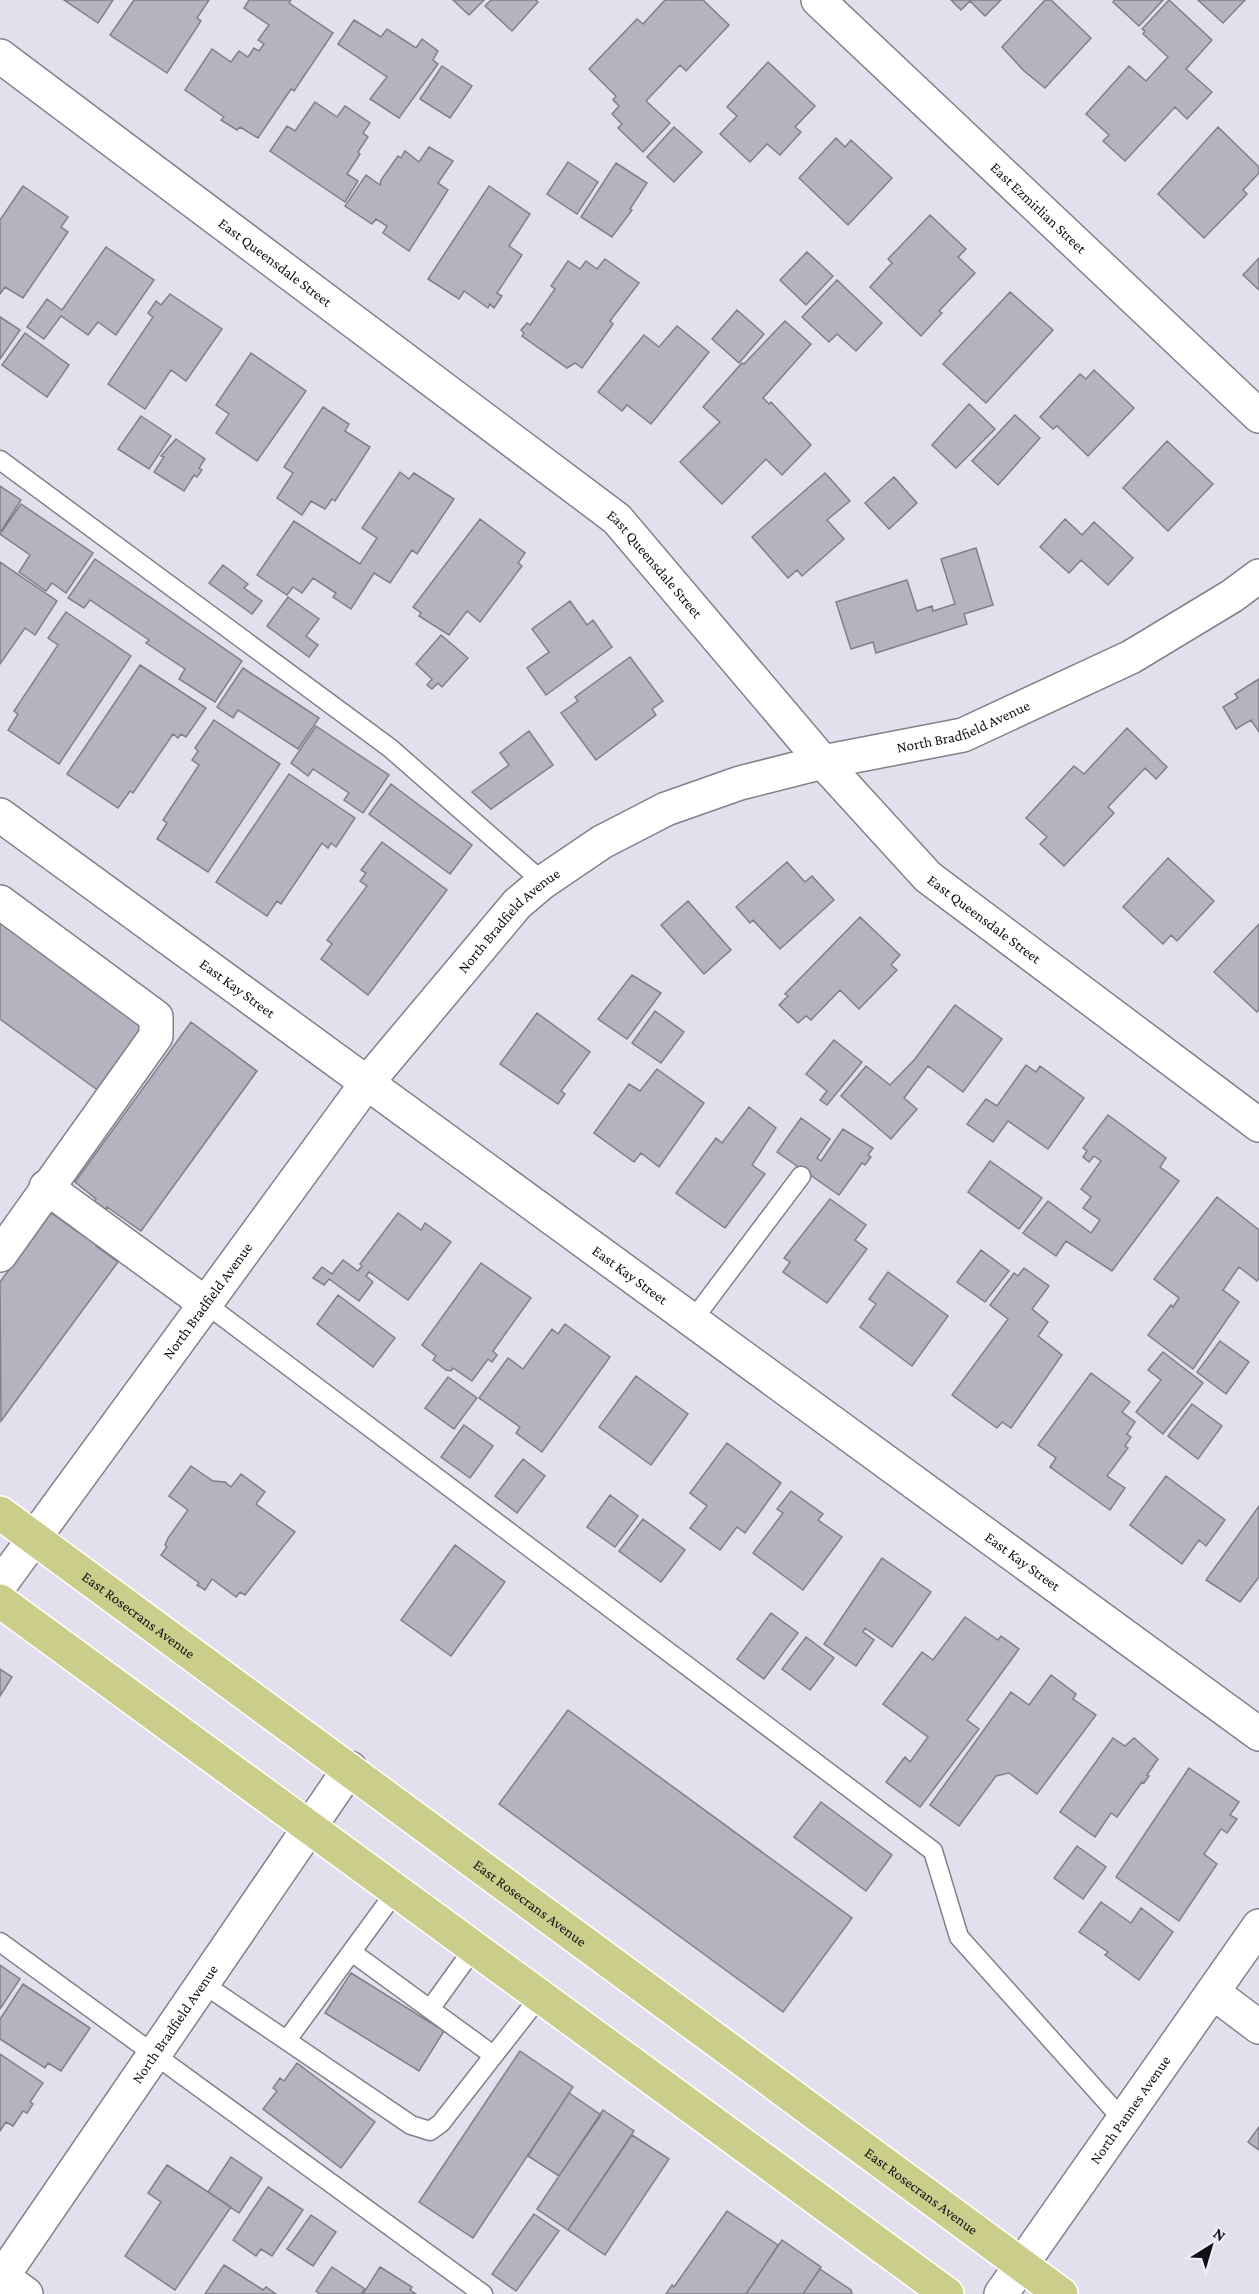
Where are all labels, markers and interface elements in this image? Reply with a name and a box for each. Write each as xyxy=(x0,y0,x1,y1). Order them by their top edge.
street label: East Ezmirlian Street xyxy=(987,159,1090,257)
street label: East Queensdale Street xyxy=(215,215,336,311)
street label: East Queensdale Street xyxy=(604,507,706,622)
street label: North Bradfield Avenue xyxy=(895,697,1033,756)
street label: North Bradfield Avenue xyxy=(455,865,563,976)
street label: East Queensdale Street xyxy=(925,872,1045,967)
street label: East Kay Street xyxy=(197,956,279,1022)
street label: North Bradfield Avenue xyxy=(160,1239,256,1362)
street label: East Kay Street xyxy=(589,1242,672,1308)
street label: East Kay Street xyxy=(982,1529,1064,1595)
street label: East Rosecrans Avenue xyxy=(79,1568,198,1662)
street label: East Rosecrans Avenue xyxy=(470,1856,590,1950)
street label: North Bradfield Avenue xyxy=(129,1961,221,2086)
street label: North Pannes Avenue xyxy=(1087,2052,1174,2167)
street label: East Rosecrans Avenue xyxy=(862,2144,981,2238)
north arrow xyxy=(1181,2216,1241,2276)
text: N xyxy=(1210,2224,1229,2245)

